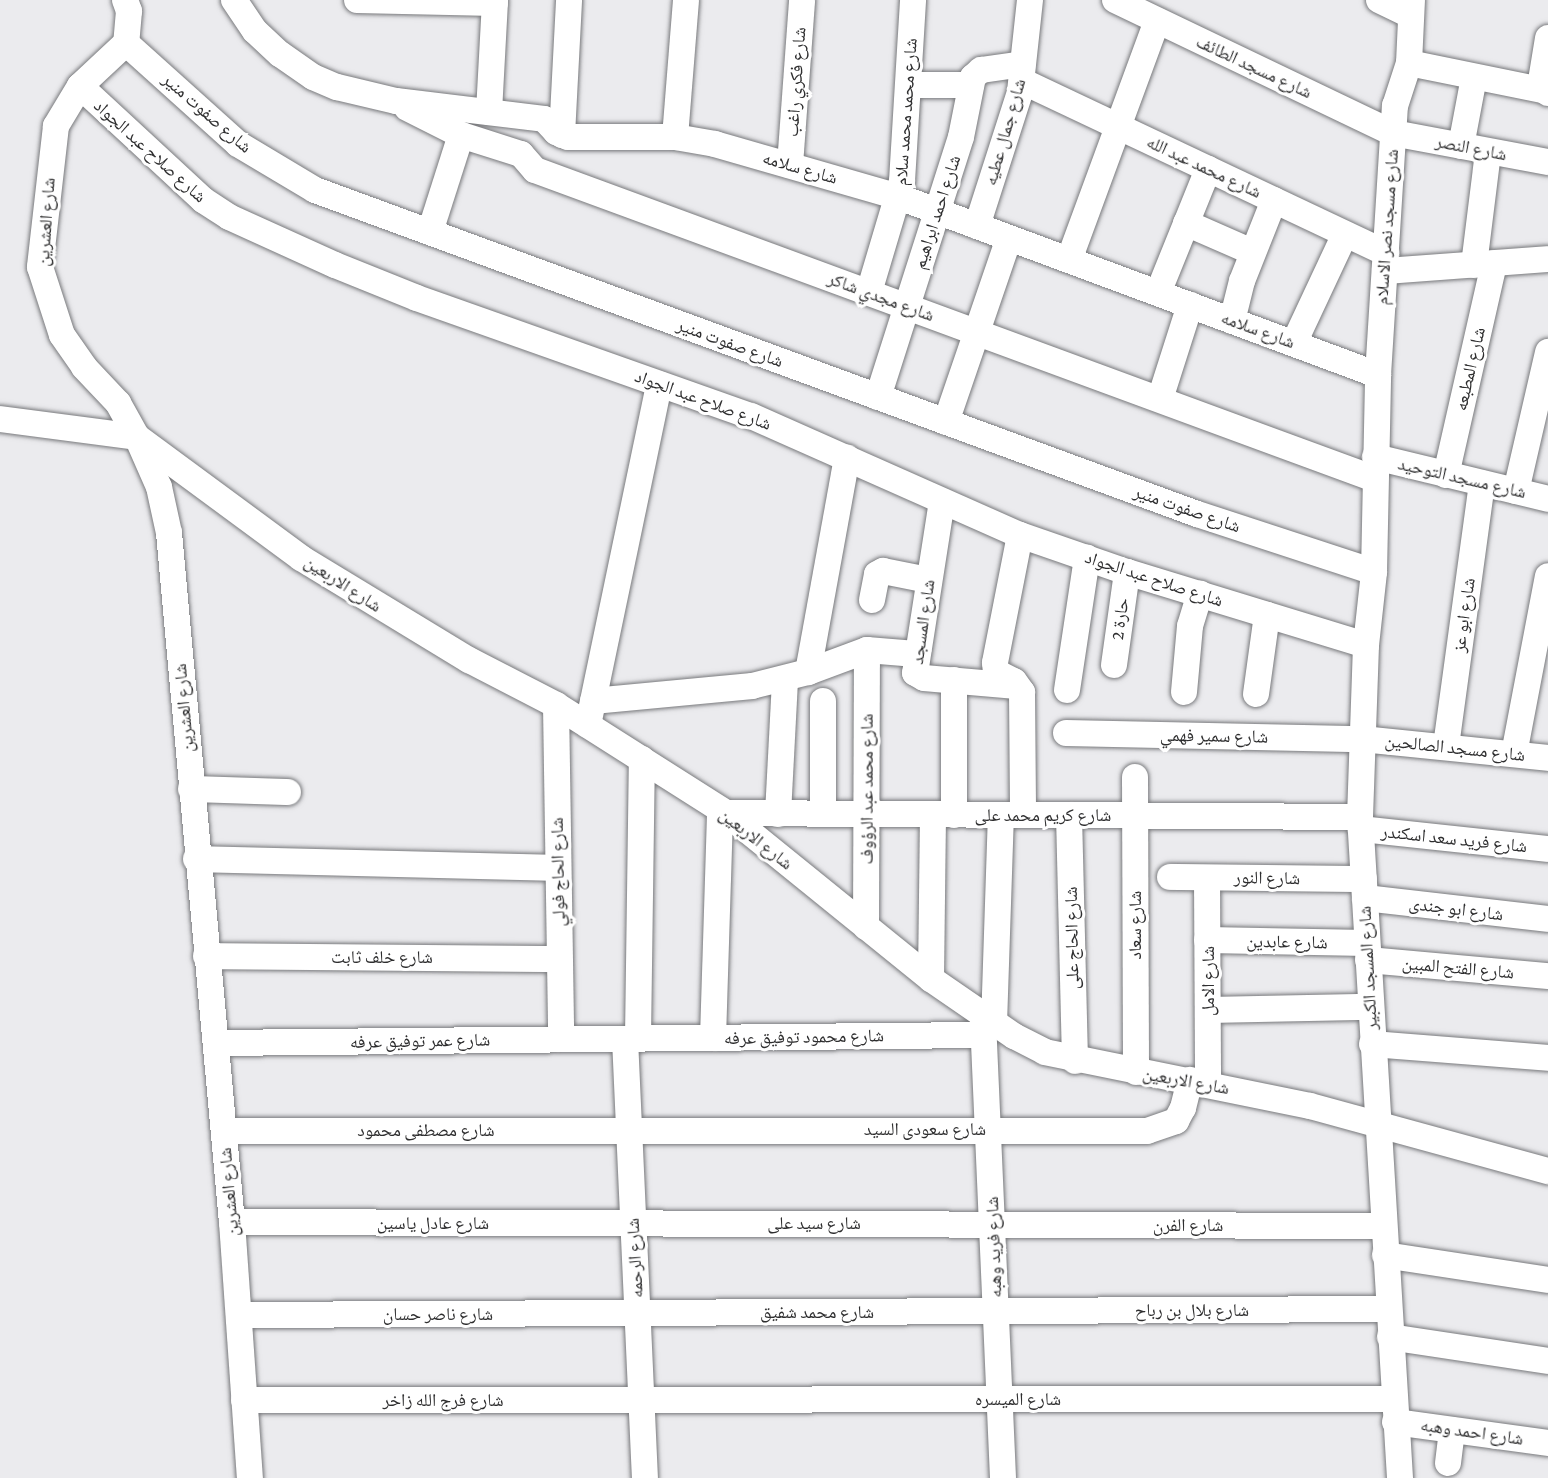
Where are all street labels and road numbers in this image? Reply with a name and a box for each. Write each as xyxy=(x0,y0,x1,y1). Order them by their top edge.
street label: شارع فكري راغب xyxy=(781,26,811,138)
street label: شارع مسجد الطائف xyxy=(1193,31,1315,103)
street label: شارع محمد محمد سلام xyxy=(890,37,922,187)
street label: شارع صفوت منير xyxy=(158,68,256,158)
street label: شارع جمال عطيه xyxy=(979,76,1031,188)
street label: شارع صلاح عبد الجواد xyxy=(89,95,211,207)
street label: شارع محمد عبد الله xyxy=(1143,131,1265,203)
street label: شارع النصر xyxy=(1433,131,1509,165)
street label: شارع سلامه xyxy=(760,147,840,189)
street label: شارع مسجد نصر الاسلام xyxy=(1371,148,1403,306)
street label: شارع احمد ابراهيم xyxy=(908,152,966,272)
street label: شارع العشرين xyxy=(32,177,60,267)
street label: شارع مجدي شاكر xyxy=(825,268,937,326)
street label: شارع سلامه xyxy=(1218,307,1298,353)
street label: شارع صفوت منير xyxy=(674,314,786,372)
street label: شارع المطبعه xyxy=(1450,325,1490,413)
street label: شارع صلاح عبد الجواد xyxy=(632,365,774,435)
street label: شارع مسجد التوحيد xyxy=(1396,453,1528,503)
street label: شارع صفوت منير xyxy=(1131,481,1243,537)
street label: شارع صلاح عبد الجواد xyxy=(1082,546,1226,612)
street label: شارع الاربعين xyxy=(300,551,386,617)
street label: شارع ابو عز xyxy=(1448,576,1480,654)
street label: شارع المسجد xyxy=(906,578,940,666)
street label: حارة 2 xyxy=(1106,597,1134,641)
street label: شارع العشرين xyxy=(169,663,199,753)
street label: شارع محمد عبد الرؤوف xyxy=(856,714,878,864)
street label: شارع سمير فهمي xyxy=(1160,724,1268,748)
street label: شارع مسجد الصالحين xyxy=(1384,730,1526,766)
street label: شارع الاربعين xyxy=(715,804,797,874)
street label: شارع كريم محمد على xyxy=(975,804,1111,826)
street label: شارع الحاج فولي xyxy=(546,817,570,927)
street label: شارع فريد سعد اسكندر xyxy=(1380,821,1528,857)
street label: شارع النور xyxy=(1234,867,1300,889)
street label: شارع الحاج على xyxy=(1060,886,1084,990)
street label: شارع سعاد xyxy=(1124,891,1146,959)
street label: شارع ابو جندى xyxy=(1408,892,1504,926)
street label: شارع المسجد الكبير xyxy=(1354,905,1382,1031)
street label: شارع عابدين xyxy=(1246,930,1328,954)
street label: شارع خلف ثابت xyxy=(331,946,433,968)
street label: شارع الامل xyxy=(1197,946,1219,1016)
street label: شارع الفتح المبين xyxy=(1401,952,1515,984)
street label: شارع محمود توفيق عرفه xyxy=(724,1025,884,1049)
street label: شارع عمر توفيق عرفه xyxy=(350,1029,490,1053)
street label: شارع الاربعين xyxy=(1141,1063,1231,1099)
street label: شارع سعودى السيد xyxy=(864,1118,986,1140)
street label: شارع مصطفى محمود xyxy=(357,1119,495,1141)
street label: شارع العشرين xyxy=(214,1147,244,1237)
street label: شارع فريد وهبه xyxy=(981,1196,1007,1298)
street label: شارع عادل ياسين xyxy=(377,1212,489,1234)
street label: شارع سيد على xyxy=(767,1212,861,1234)
street label: شارع الفرن xyxy=(1153,1214,1223,1236)
street label: شارع الرحمه xyxy=(622,1217,648,1299)
street label: شارع بلال بن رباح xyxy=(1135,1299,1249,1321)
street label: شارع محمد شفيق xyxy=(760,1301,874,1323)
street label: شارع ناصر حسان xyxy=(383,1303,493,1325)
street label: شارع الميسره xyxy=(975,1388,1061,1410)
street label: شارع فرج الله زاخر xyxy=(382,1389,504,1411)
street label: شارع احمد وهبه xyxy=(1419,1414,1525,1450)

